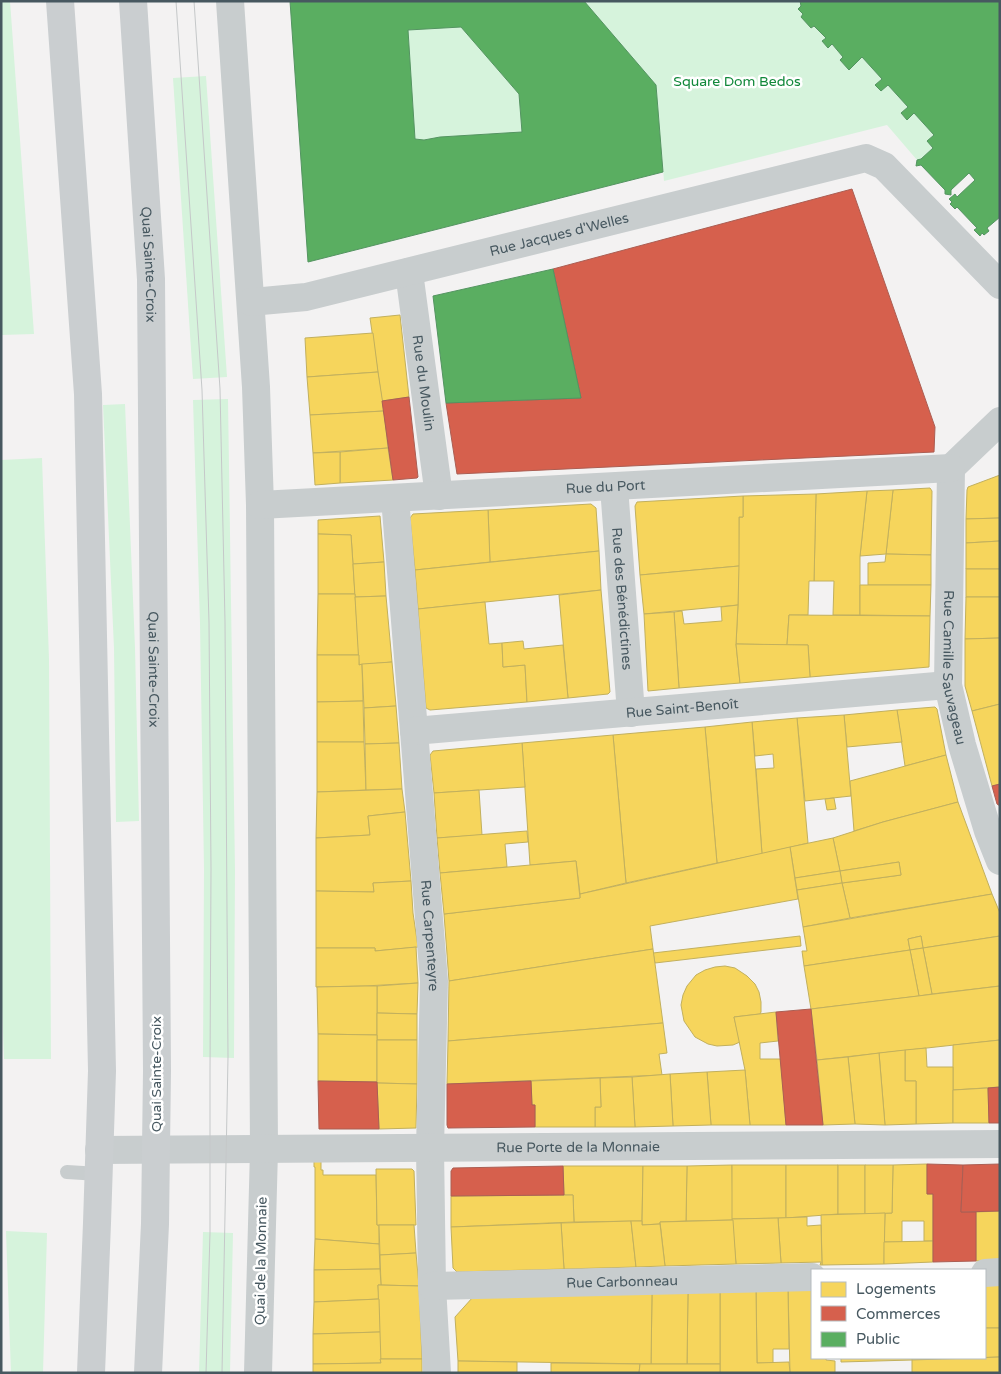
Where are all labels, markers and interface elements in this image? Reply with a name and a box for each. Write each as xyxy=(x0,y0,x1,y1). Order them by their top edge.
park label: Square Dom Bedos xyxy=(673,73,801,90)
street label: Quai Sainte-Croix xyxy=(138,206,160,323)
street label: Rue Jacques d'Welles xyxy=(488,209,631,260)
street label: Rue du Moulin xyxy=(409,334,439,432)
street label: Rue du Port xyxy=(565,476,646,497)
street label: Rue des Bénédictines xyxy=(609,527,636,671)
street label: Rue Camille Sauvageau xyxy=(939,590,970,746)
street label: Quai Sainte-Croix xyxy=(145,611,163,728)
street label: Rue Saint-Benoît xyxy=(625,695,740,721)
street label: Rue Carpenteyre xyxy=(417,879,443,992)
street label: Quai Sainte-Croix xyxy=(148,1016,165,1132)
street label: Rue Porte de la Monnaie xyxy=(496,1138,660,1156)
street label: Quai de la Monnaie xyxy=(251,1197,271,1325)
legend xyxy=(811,1269,986,1359)
street label: Rue Carbonneau xyxy=(566,1272,678,1291)
text: Logements xyxy=(856,1280,936,1298)
text: Commerces xyxy=(856,1305,940,1323)
text: Public xyxy=(856,1330,900,1348)

